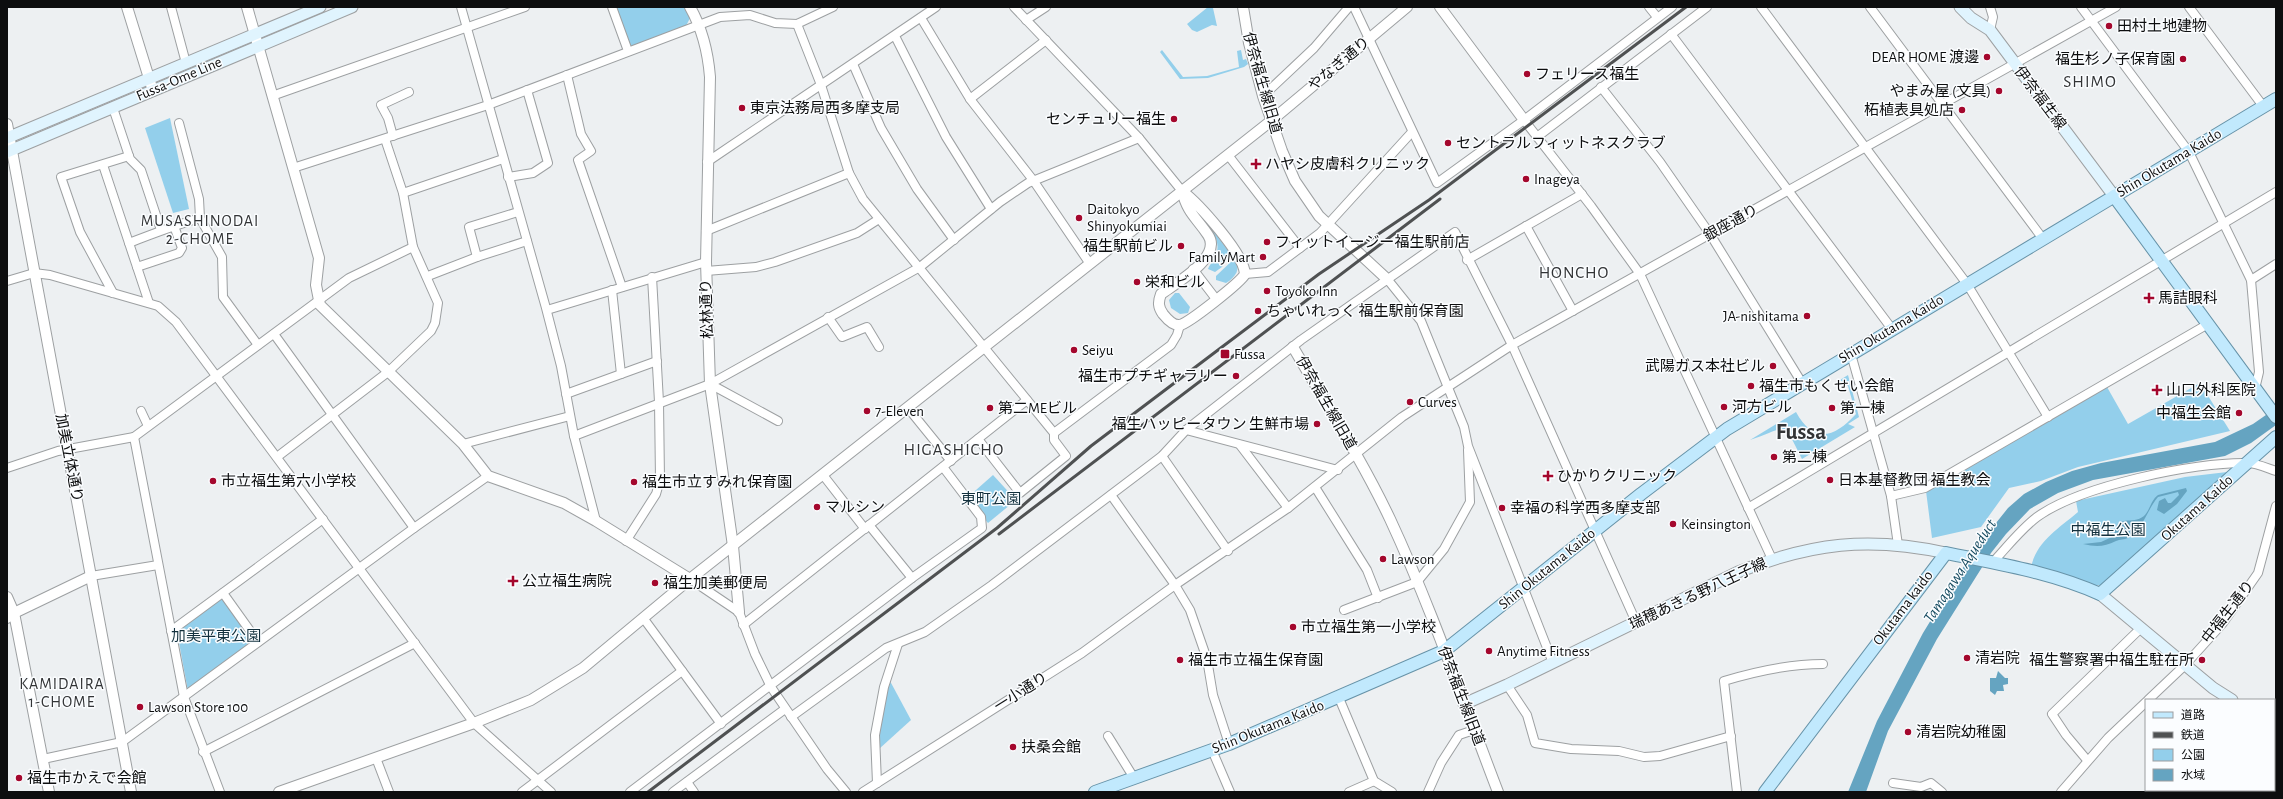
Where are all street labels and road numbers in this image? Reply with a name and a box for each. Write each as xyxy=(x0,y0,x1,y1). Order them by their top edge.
street label: 伊奈福生線旧道 xyxy=(1240,30,1285,136)
street label: やなぎ通り xyxy=(1305,33,1373,94)
street label: Fussa-Ome Line xyxy=(134,54,224,104)
street label: 伊奈福生線 xyxy=(2011,63,2069,132)
street label: Shin Okutama Kaido xyxy=(2114,126,2224,200)
street label: 銀座通り xyxy=(1701,201,1761,244)
street label: 松林通り xyxy=(697,279,716,339)
street label: Shin Okutama Kaido xyxy=(1836,292,1946,366)
street label: 伊奈福生線旧道 xyxy=(1293,353,1360,452)
street label: 加美立体通り xyxy=(53,412,86,504)
street label: Okutama Kaido xyxy=(2158,472,2236,544)
street label: Shin Okutama Kaido xyxy=(1496,526,1598,612)
street label: 瑞穂あきる野八王子線 xyxy=(1627,555,1769,632)
street label: Okutama kaido xyxy=(1870,568,1936,648)
street label: 中福生通り xyxy=(2198,577,2257,646)
street label: 伊奈福生線旧道 xyxy=(1435,644,1488,748)
street label: 一小通り xyxy=(991,669,1050,714)
street label: Shin Okutama Kaido xyxy=(1210,698,1326,756)

